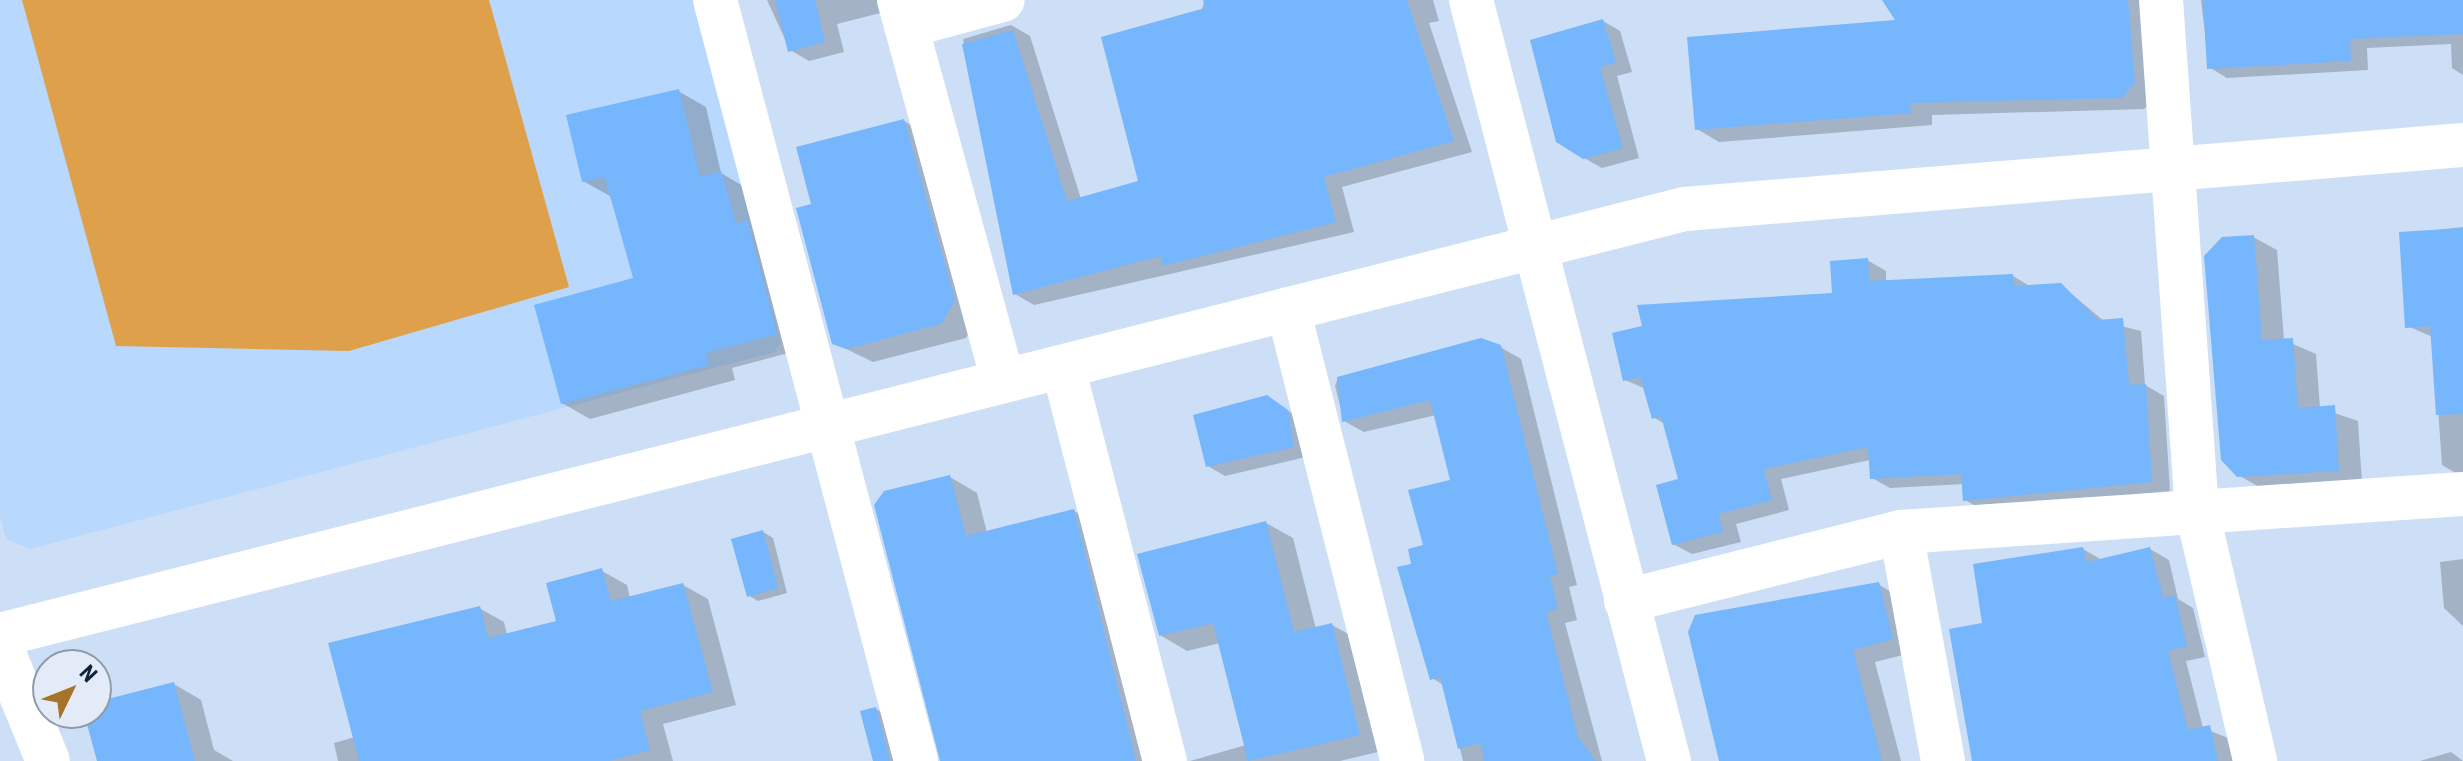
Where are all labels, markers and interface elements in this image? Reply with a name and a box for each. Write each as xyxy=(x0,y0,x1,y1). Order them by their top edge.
north arrow xyxy=(32,649,112,729)
text: N xyxy=(75,660,102,687)

